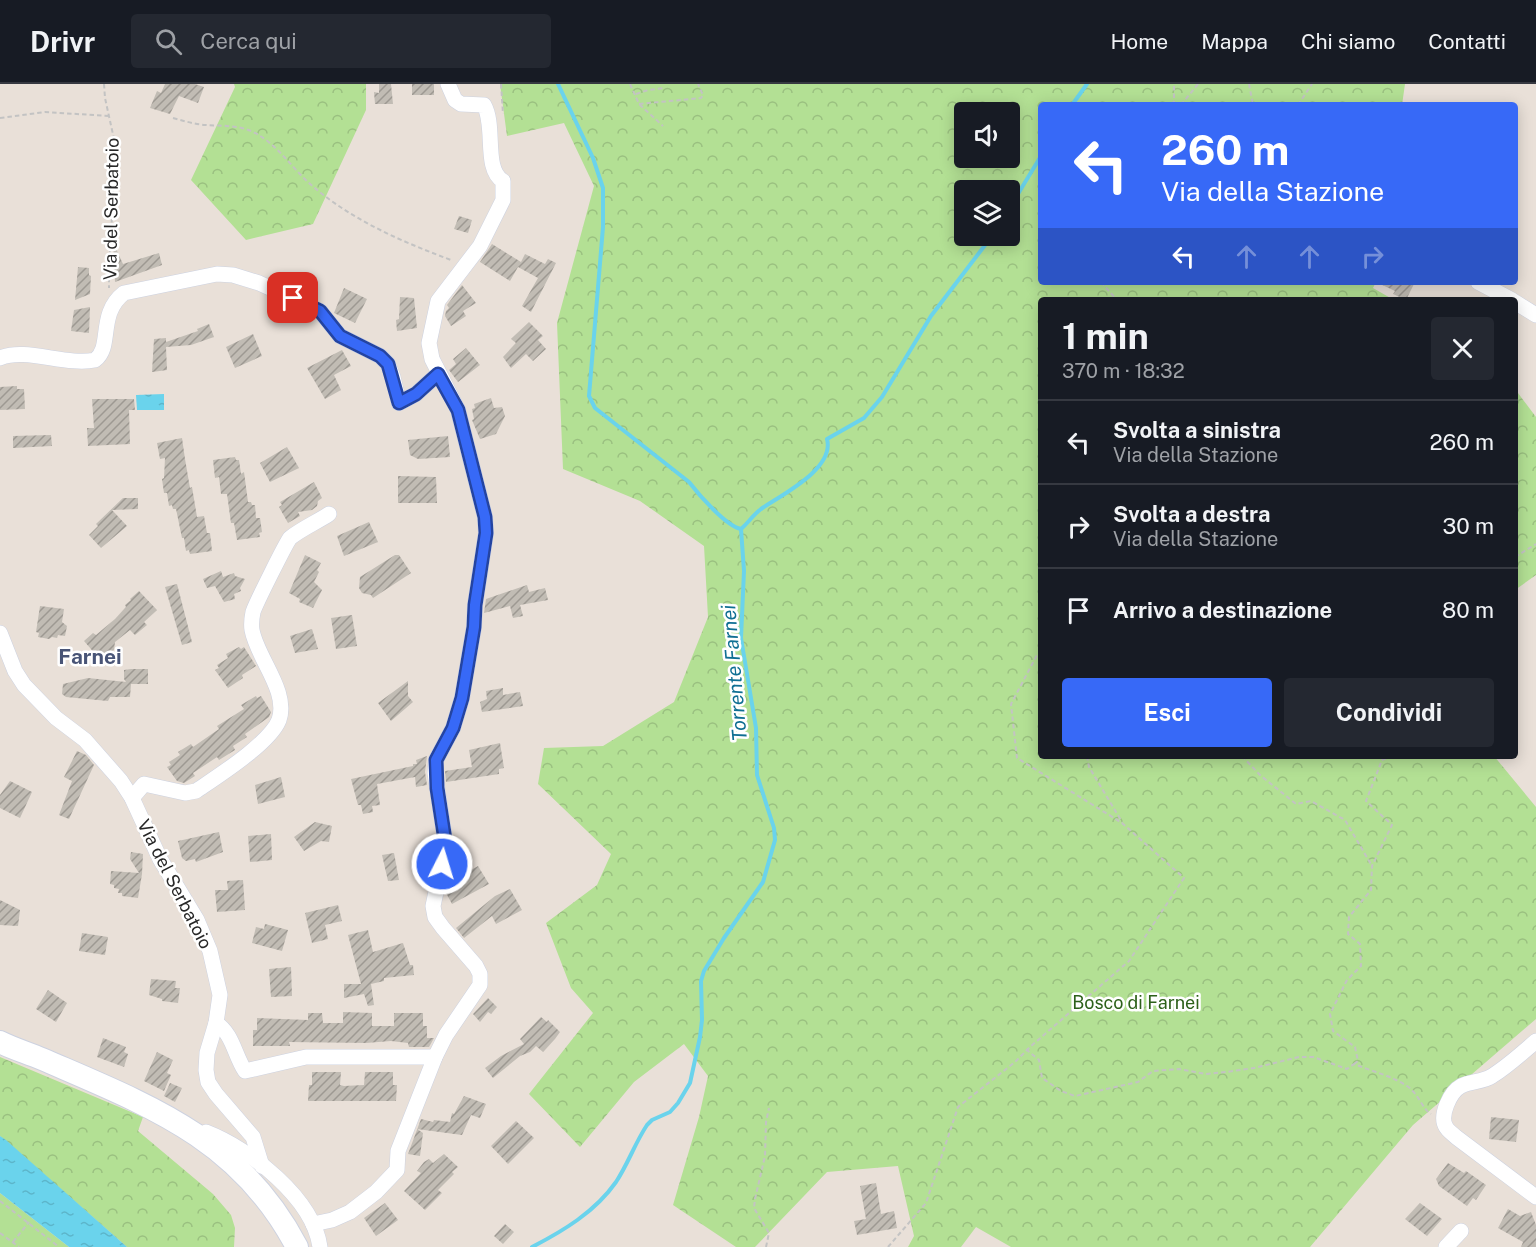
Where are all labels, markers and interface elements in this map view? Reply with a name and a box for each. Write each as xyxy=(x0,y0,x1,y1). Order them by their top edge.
search box xyxy=(131,14,551,68)
text: Drivr xyxy=(30,25,95,58)
icon: search xyxy=(152,25,185,58)
text: Cerca qui xyxy=(200,28,297,54)
text: Home xyxy=(1110,29,1168,54)
text: Mappa xyxy=(1201,29,1268,54)
text: Chi siamo xyxy=(1301,29,1395,54)
text: Contatti xyxy=(1428,29,1506,54)
map controls xyxy=(954,102,1020,246)
button: sound xyxy=(954,102,1020,168)
text: 260 m xyxy=(1161,125,1289,174)
icon: left xyxy=(1062,126,1140,204)
street label: Via del Serbatoio xyxy=(99,138,123,280)
text: Via della Stazione xyxy=(1161,175,1384,207)
button: layers xyxy=(954,180,1020,246)
icon: left xyxy=(1167,240,1200,273)
icon: ahead xyxy=(1230,240,1263,273)
icon: ahead xyxy=(1293,240,1326,273)
icon: right xyxy=(1356,240,1389,273)
pin xyxy=(267,272,318,323)
icon: arrive xyxy=(276,281,309,314)
text: 1 min xyxy=(1062,315,1149,357)
button: close xyxy=(1431,317,1494,380)
text: 370 m · 18:32 xyxy=(1062,359,1185,383)
text: Svolta a sinistra xyxy=(1113,417,1281,443)
icon: left xyxy=(1062,426,1095,459)
text: 260 m xyxy=(1429,429,1494,455)
text: Via della Stazione xyxy=(1113,443,1278,467)
text: Svolta a destra xyxy=(1113,501,1270,527)
icon: right xyxy=(1062,510,1095,543)
text: 30 m xyxy=(1442,513,1494,539)
text: Via della Stazione xyxy=(1113,527,1278,551)
icon: arrive xyxy=(1062,594,1095,627)
text: Arrivo a destinazione xyxy=(1113,597,1332,623)
text: 80 m xyxy=(1442,597,1494,623)
water label: Torrente Farnei xyxy=(716,604,752,742)
district label: Farnei xyxy=(58,644,122,669)
button: Esci xyxy=(1062,678,1272,747)
button: Condividi xyxy=(1284,678,1494,747)
street label: Via del Serbatoio xyxy=(133,816,217,952)
position arrow xyxy=(410,832,474,896)
park label: Bosco di Farnei xyxy=(1072,992,1200,1013)

